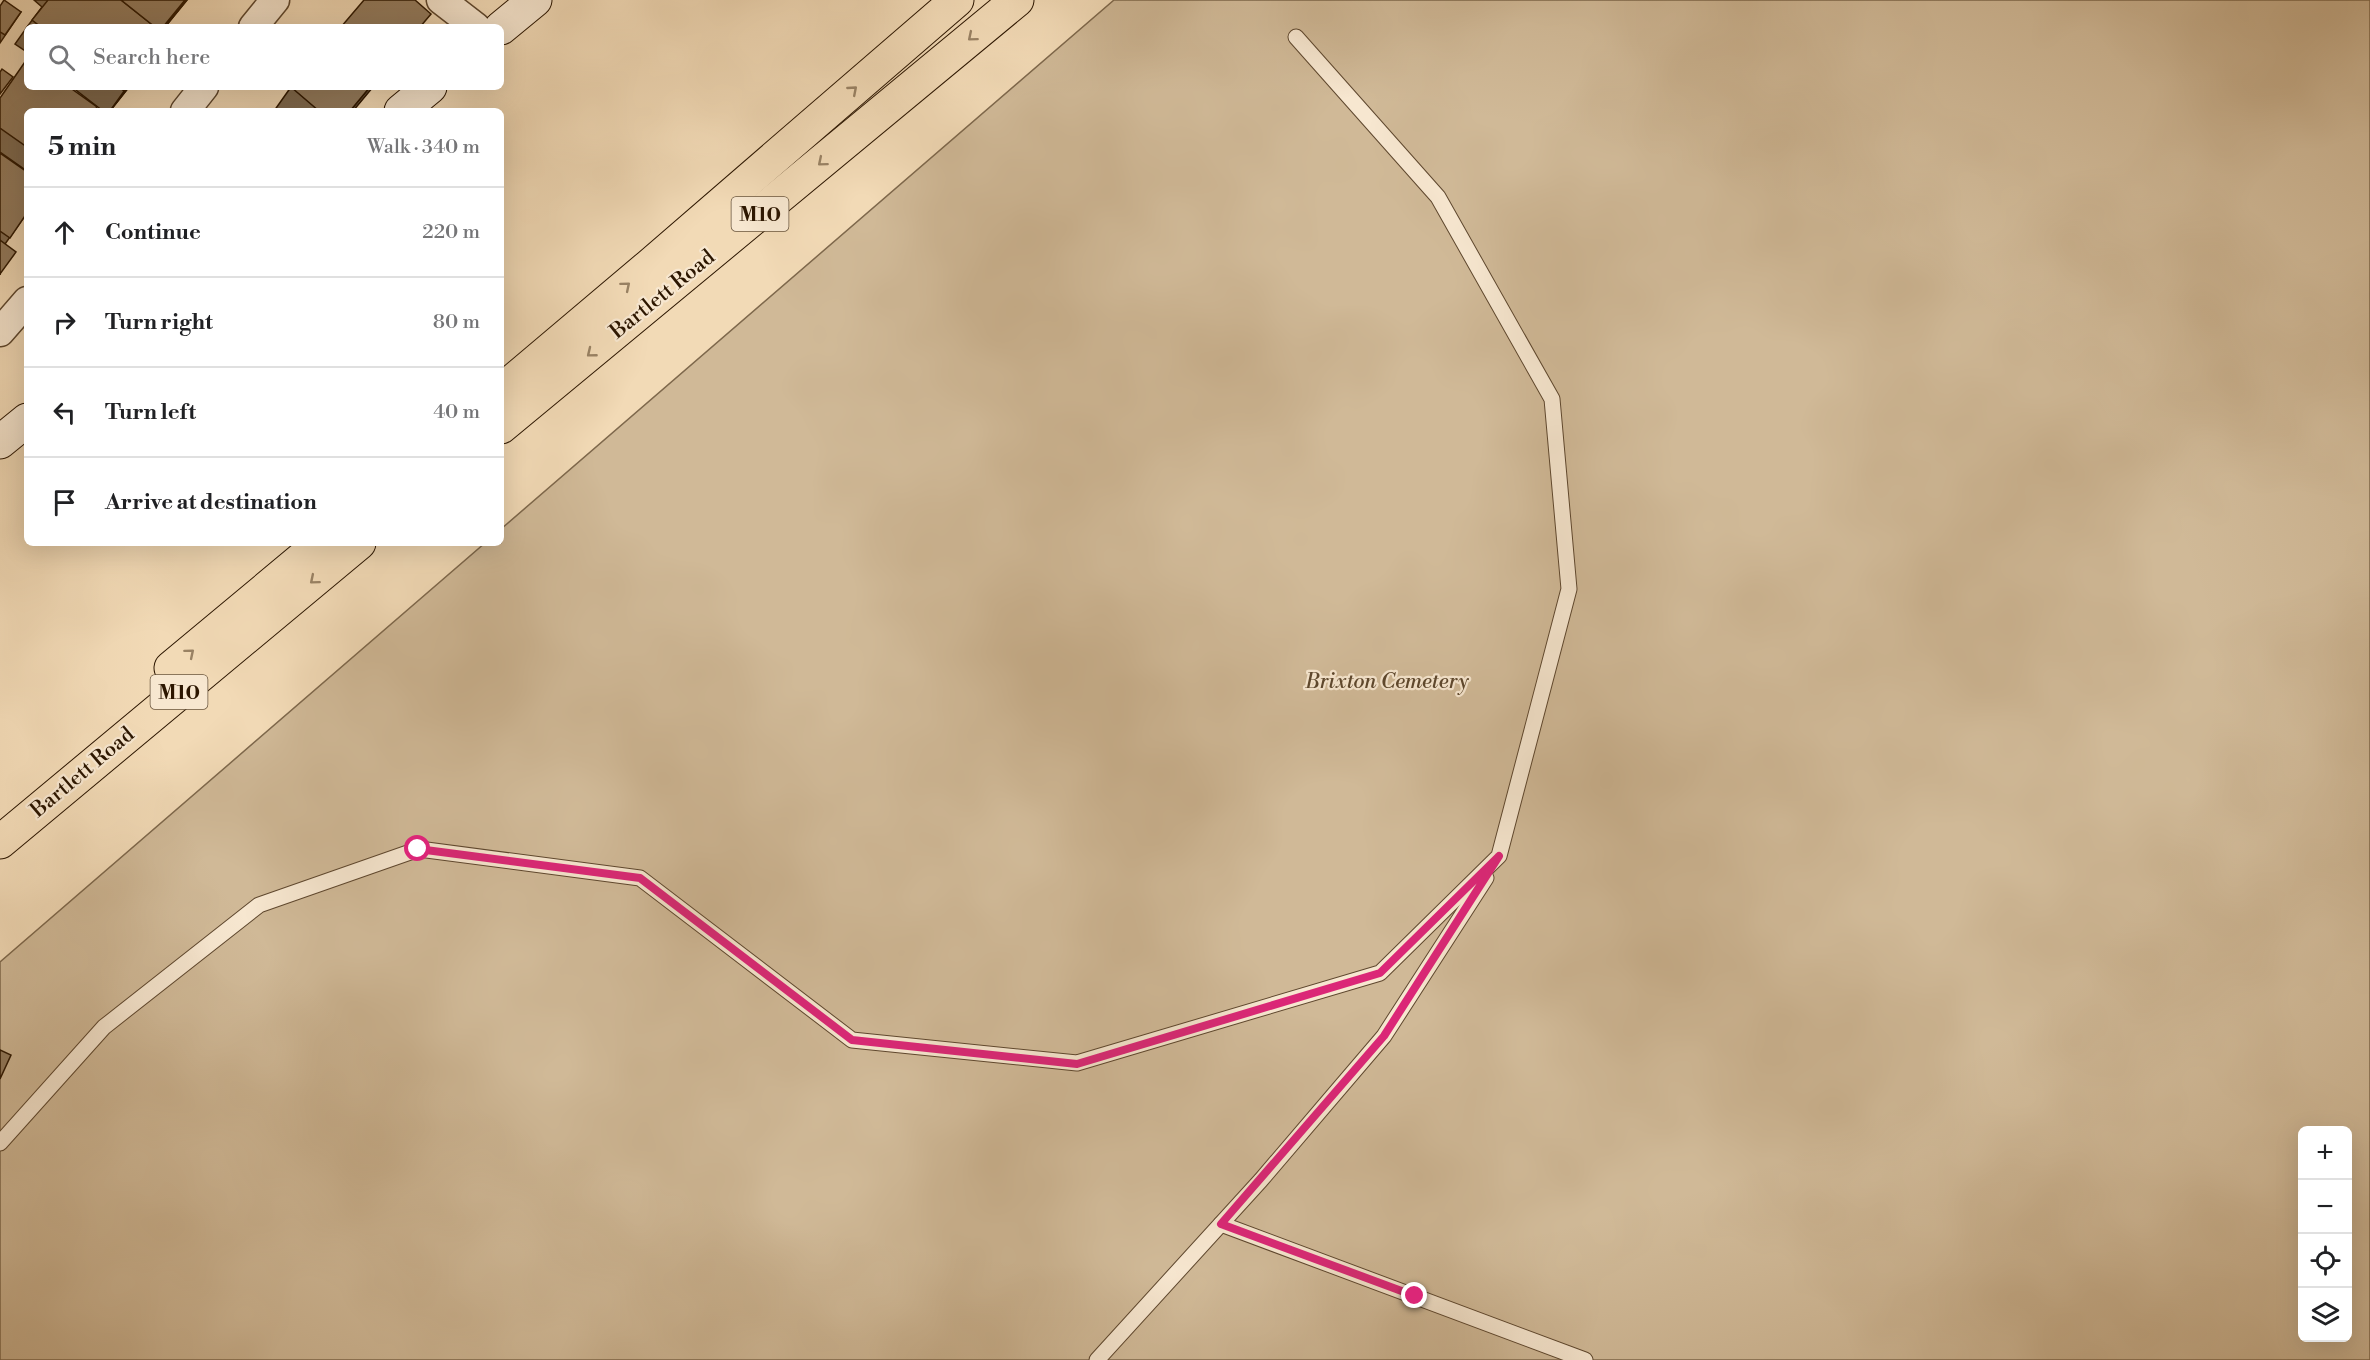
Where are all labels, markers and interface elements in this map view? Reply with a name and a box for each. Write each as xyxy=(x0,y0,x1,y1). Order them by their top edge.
search box xyxy=(24,24,504,90)
one-way arrow xyxy=(968,30,979,41)
icon: search xyxy=(45,41,78,74)
text: Search here xyxy=(93,44,210,71)
one-way arrow xyxy=(846,86,857,97)
text: 5 min xyxy=(48,131,116,163)
text: Walk · 340 m xyxy=(367,135,480,160)
one-way arrow xyxy=(818,155,829,166)
road number: M10 xyxy=(732,197,789,231)
icon: ahead xyxy=(48,216,81,249)
text: Continue xyxy=(105,219,201,246)
text: 220 m xyxy=(422,220,480,245)
street label: Bartlett Road xyxy=(604,245,720,346)
one-way arrow xyxy=(619,282,630,293)
icon: right xyxy=(48,306,81,339)
text: Turn right xyxy=(105,309,213,336)
text: 80 m xyxy=(433,310,480,335)
one-way arrow xyxy=(586,346,597,357)
icon: left xyxy=(48,396,81,429)
text: Turn left xyxy=(105,399,196,426)
text: 40 m xyxy=(433,400,480,425)
icon: arrive xyxy=(48,486,81,519)
text: Arrive at destination xyxy=(105,489,317,516)
one-way arrow xyxy=(310,573,321,584)
one-way arrow xyxy=(183,649,194,660)
park label: Brixton Cemetery xyxy=(1304,669,1470,695)
road number: M10 xyxy=(150,675,207,709)
street label: Bartlett Road xyxy=(25,722,140,824)
route start xyxy=(404,835,430,861)
map controls xyxy=(2298,1126,2352,1342)
button: + xyxy=(2298,1126,2352,1180)
button: − xyxy=(2298,1180,2352,1234)
button: locate xyxy=(2298,1234,2352,1288)
route end xyxy=(1401,1282,1427,1308)
button: layers xyxy=(2298,1288,2352,1342)

